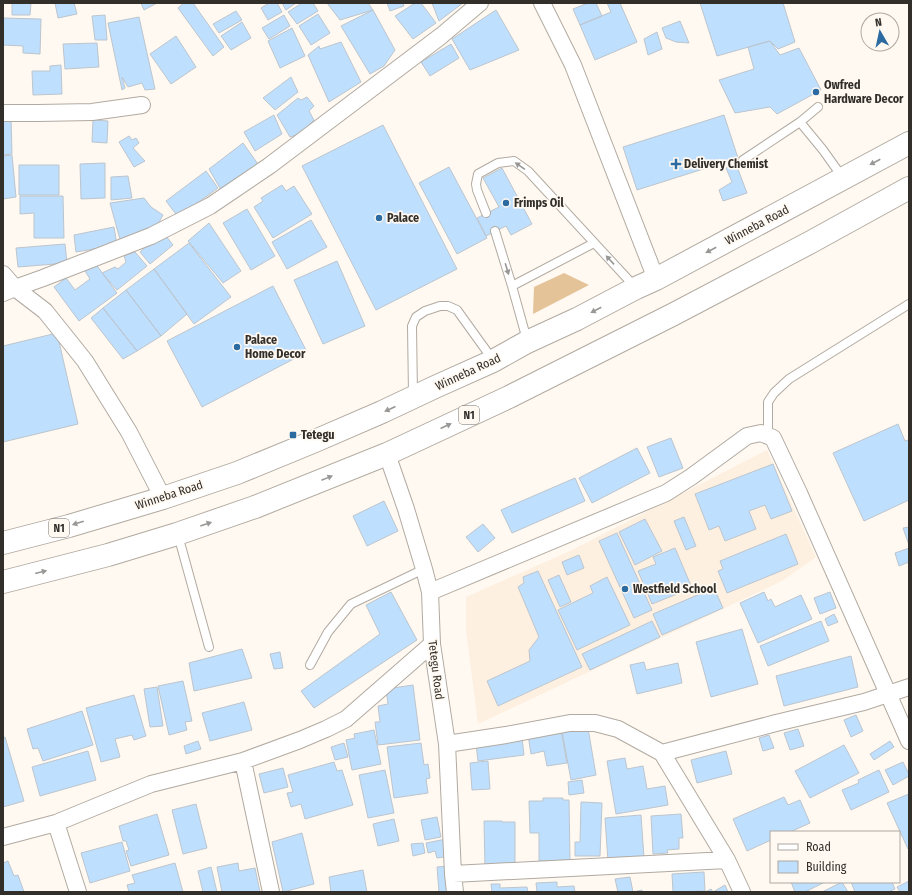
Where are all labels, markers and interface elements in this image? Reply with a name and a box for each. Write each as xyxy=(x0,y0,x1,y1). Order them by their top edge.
north arrow xyxy=(860,12,900,52)
text: N xyxy=(874,16,883,30)
place label: Owfred Hardware Decor xyxy=(824,78,904,106)
marker: Owfred Hardware Decor xyxy=(811,87,821,97)
place label: Delivery Chemist xyxy=(684,157,769,171)
one-way arrow xyxy=(869,158,881,165)
marker: Delivery Chemist xyxy=(671,159,681,169)
one-way arrow xyxy=(515,162,525,170)
place label: Frimps Oil xyxy=(514,196,564,210)
marker: Frimps Oil xyxy=(501,198,511,208)
street label: Winneba Road xyxy=(723,202,791,248)
place label: Palace xyxy=(387,211,419,225)
marker: Palace xyxy=(374,213,384,223)
one-way arrow xyxy=(705,246,717,253)
one-way arrow xyxy=(605,254,614,265)
one-way arrow xyxy=(504,263,510,275)
one-way arrow xyxy=(590,306,601,313)
place label: Palace Home Decor xyxy=(245,333,306,361)
marker: Palace Home Decor xyxy=(232,342,242,352)
street label: Winneba Road xyxy=(433,351,503,393)
one-way arrow xyxy=(385,406,396,412)
road number: N1 xyxy=(459,406,479,424)
one-way arrow xyxy=(441,423,452,429)
place label: Tetegu xyxy=(301,428,334,442)
marker: Tetegu xyxy=(288,430,298,440)
one-way arrow xyxy=(322,475,333,481)
street label: Winneba Road xyxy=(133,477,205,513)
road number: N1 xyxy=(49,519,69,537)
one-way arrow xyxy=(72,520,84,526)
one-way arrow xyxy=(200,521,212,527)
one-way arrow xyxy=(35,569,47,575)
place label: Westfield School xyxy=(633,582,717,596)
marker: Westfield School xyxy=(620,584,630,594)
street label: Tetegu Road xyxy=(425,639,447,701)
legend xyxy=(770,831,900,883)
text: Road xyxy=(806,840,831,854)
text: Building xyxy=(806,860,847,874)

